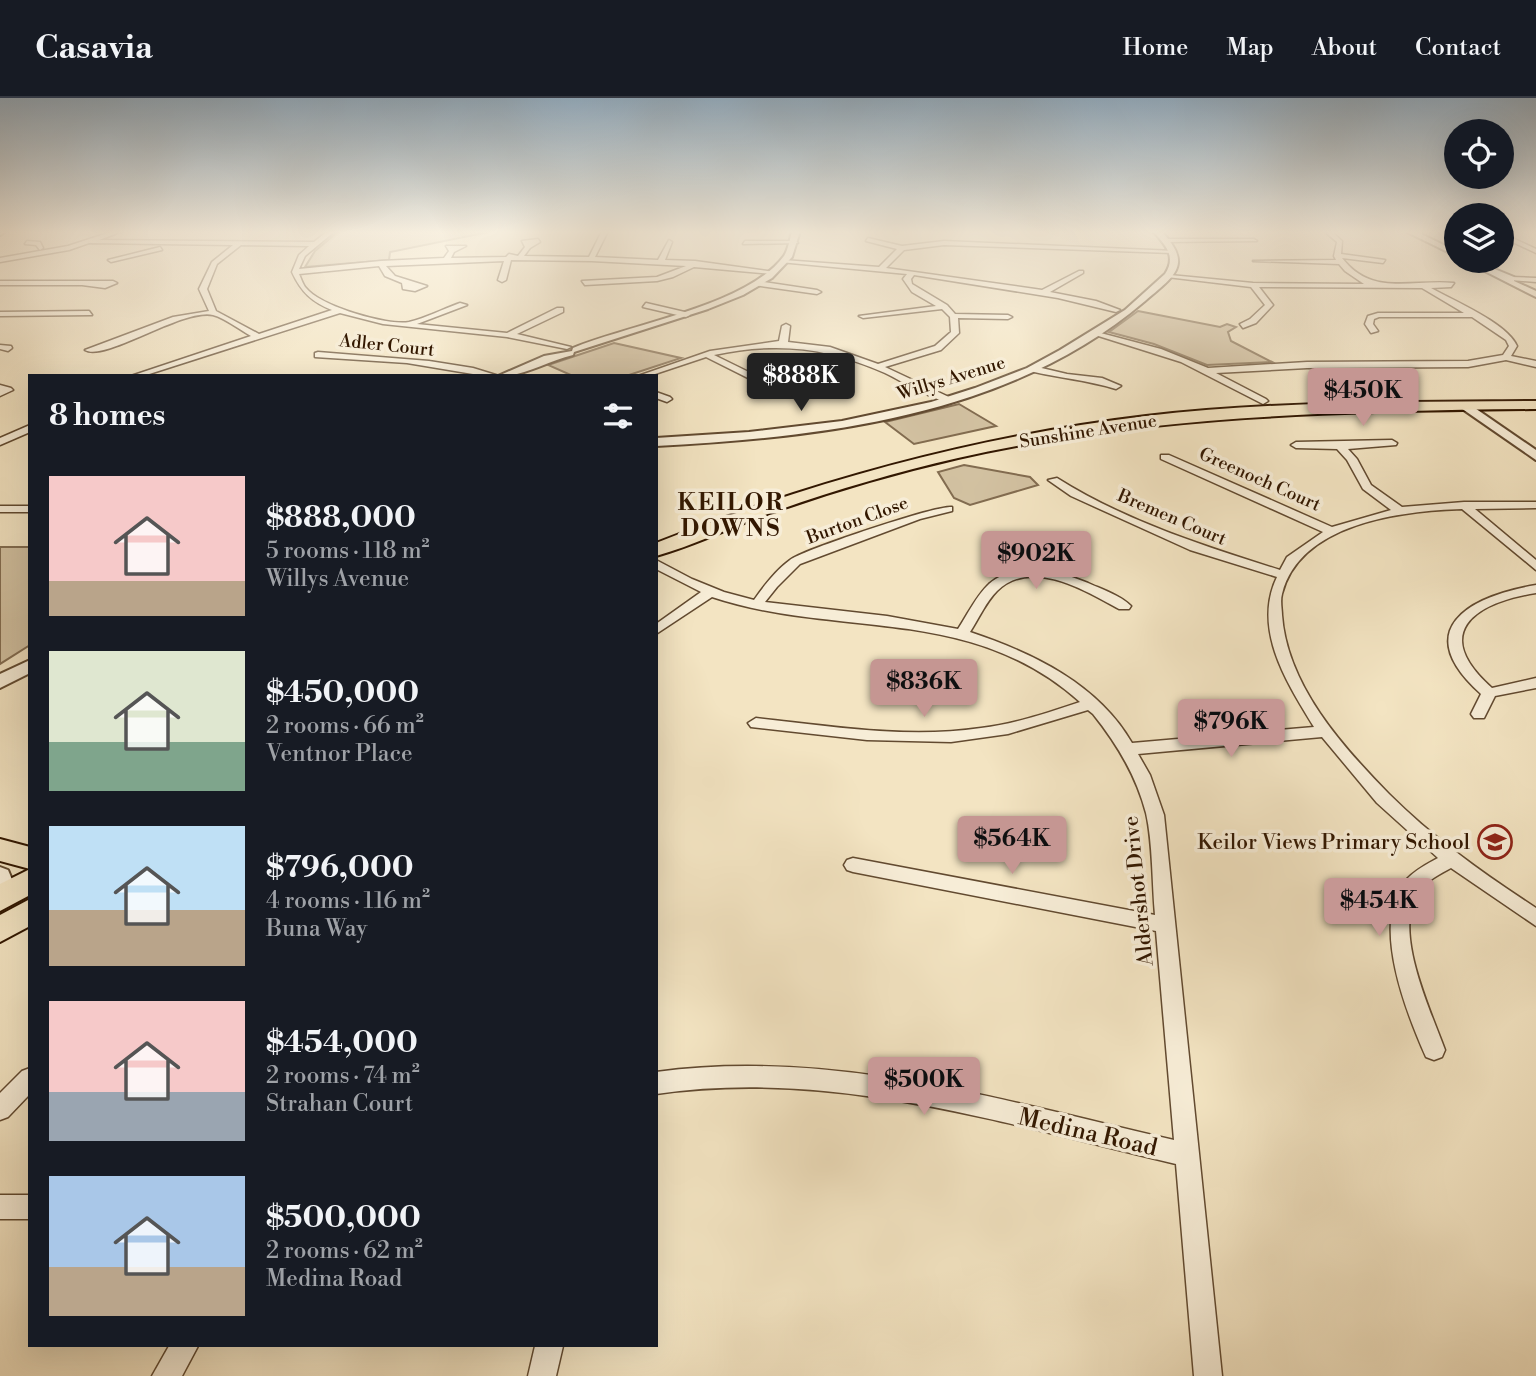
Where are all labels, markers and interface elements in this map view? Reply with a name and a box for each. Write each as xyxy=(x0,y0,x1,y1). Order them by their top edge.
text: Casavia xyxy=(35,28,153,69)
text: Home xyxy=(1123,33,1188,63)
text: Map xyxy=(1226,33,1274,63)
text: About xyxy=(1312,33,1377,63)
text: Contact xyxy=(1415,33,1501,63)
map controls xyxy=(1444,119,1514,273)
button: locate xyxy=(1444,119,1514,189)
button: layers xyxy=(1444,203,1514,273)
street label: Adler Court xyxy=(337,329,436,362)
street label: Willys Avenue xyxy=(893,351,1008,406)
pin: $888K xyxy=(752,354,850,413)
text: $888K xyxy=(763,362,839,390)
pin: $450K xyxy=(1314,368,1412,428)
text: $450K xyxy=(1324,377,1402,405)
text: 8 homes xyxy=(49,397,165,435)
icon: filters xyxy=(599,397,637,435)
street label: Sunshine Avenue xyxy=(1018,409,1158,454)
street label: Greenoch Court xyxy=(1195,442,1325,517)
street label: Bremen Court xyxy=(1113,484,1230,551)
district label: KEILOR DOWNS xyxy=(677,489,785,543)
street label: Burton Close xyxy=(802,491,911,550)
text: $888,000 xyxy=(266,499,416,537)
icon: home xyxy=(105,504,189,588)
pin: $902K xyxy=(987,532,1085,591)
text: 5 rooms · 118 m² xyxy=(266,537,430,565)
text: $902K xyxy=(997,540,1075,568)
text: Willys Avenue xyxy=(266,565,409,593)
pin: $836K xyxy=(875,660,973,719)
text: $836K xyxy=(886,668,962,696)
text: $450,000 xyxy=(266,674,419,712)
icon: home xyxy=(105,679,189,763)
pin: $796K xyxy=(1182,700,1280,759)
text: $796K xyxy=(1194,708,1268,736)
text: 2 rooms · 66 m² xyxy=(266,712,424,740)
text: Ventnor Place xyxy=(266,740,413,768)
street label: Aldershot Drive xyxy=(1118,815,1160,968)
pin: $564K xyxy=(963,816,1061,876)
school or university icon: Keilor Views Primary School xyxy=(1476,823,1514,861)
text: $564K xyxy=(974,825,1050,853)
place label: Keilor Views Primary School xyxy=(1197,830,1470,856)
text: $796,000 xyxy=(266,849,414,887)
icon: home xyxy=(105,854,189,938)
pin: $454K xyxy=(1330,878,1428,938)
text: 4 rooms · 116 m² xyxy=(266,887,430,915)
text: $454K xyxy=(1340,887,1418,915)
text: Buna Way xyxy=(266,915,367,943)
text: $454,000 xyxy=(266,1024,418,1062)
icon: home xyxy=(105,1029,189,1113)
pin: $500K xyxy=(875,1058,973,1117)
text: 2 rooms · 74 m² xyxy=(266,1062,420,1090)
text: $500K xyxy=(884,1066,964,1094)
text: Strahan Court xyxy=(266,1090,413,1118)
street label: Medina Road xyxy=(1015,1102,1161,1164)
text: $500,000 xyxy=(266,1199,421,1237)
icon: home xyxy=(105,1204,189,1288)
text: 2 rooms · 62 m² xyxy=(266,1237,423,1265)
text: Medina Road xyxy=(266,1265,402,1293)

